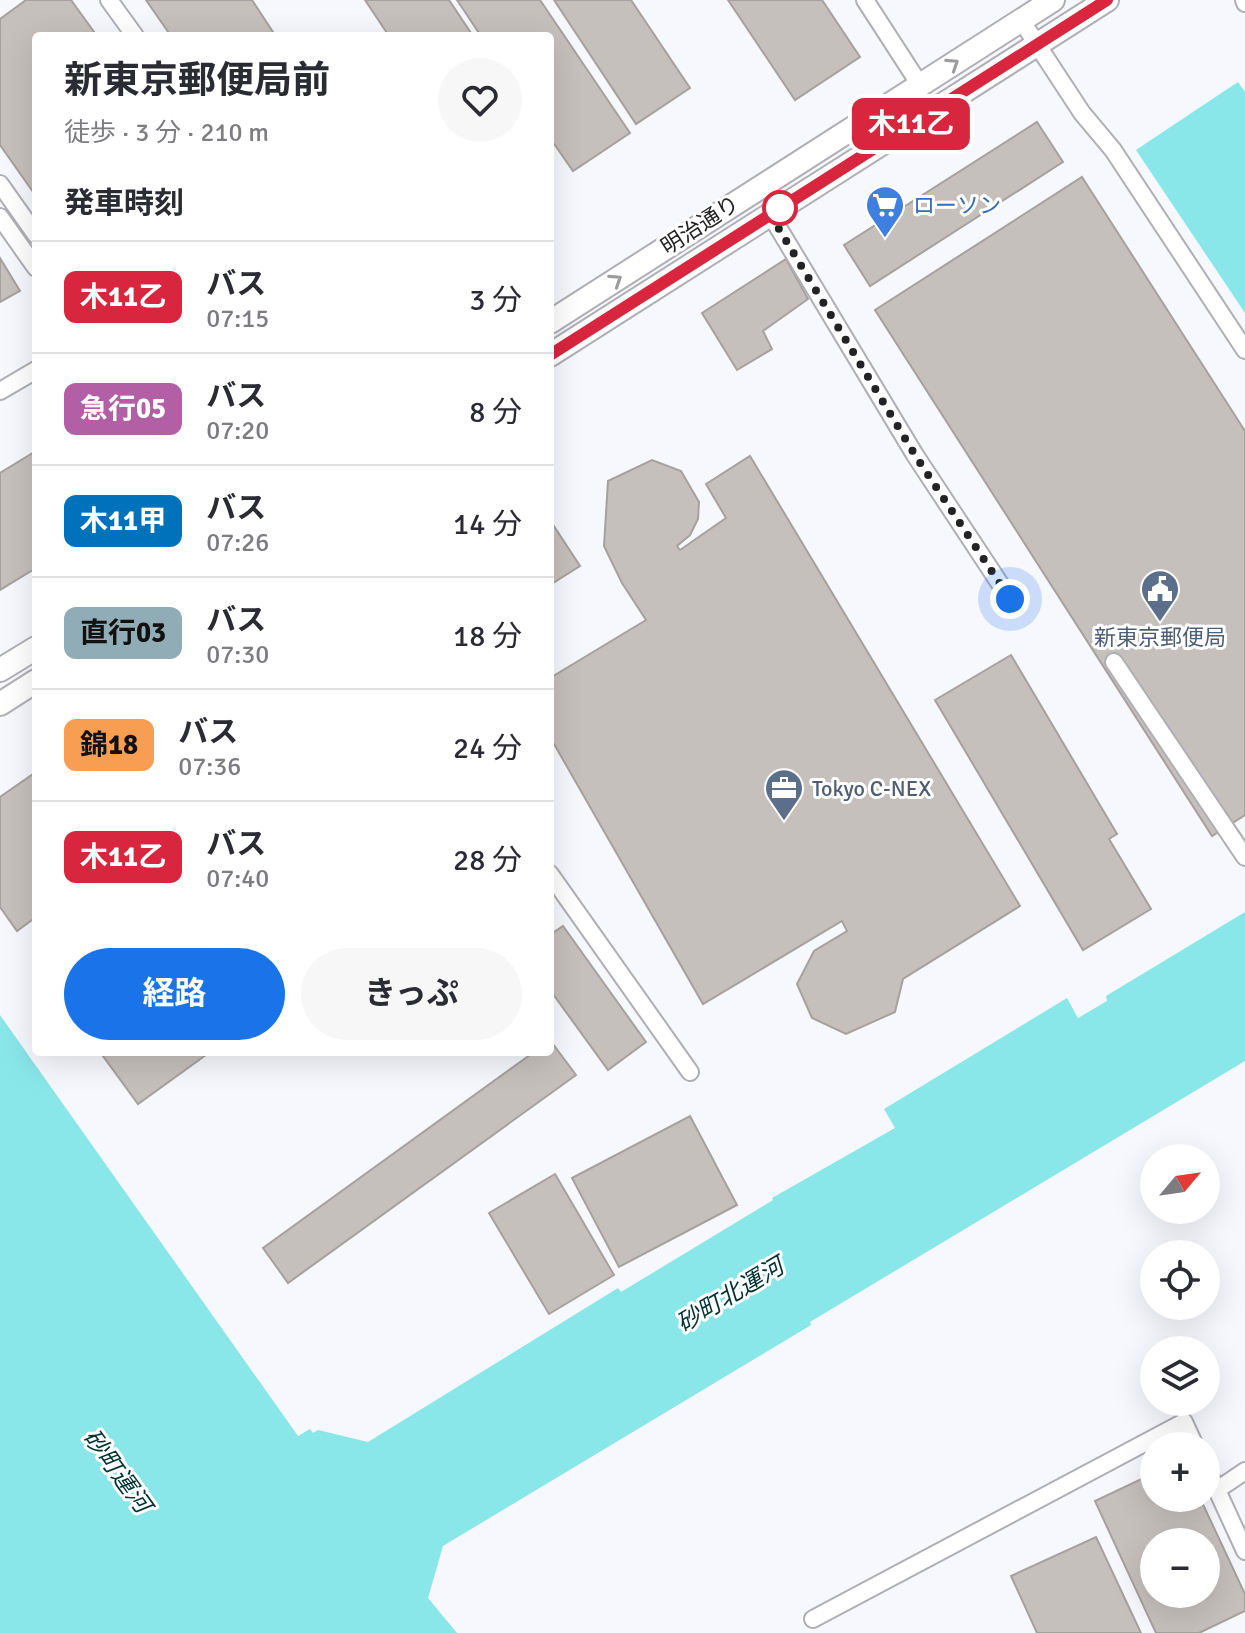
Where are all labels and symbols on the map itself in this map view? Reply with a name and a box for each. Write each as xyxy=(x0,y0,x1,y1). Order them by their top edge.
one-way arrow xyxy=(944,58,958,73)
line badge: 木11乙 xyxy=(855,98,967,150)
supermarket icon: ローソン xyxy=(864,184,906,239)
street label: 明治通り xyxy=(656,190,744,260)
unlabelled marker xyxy=(763,191,797,225)
place label: ローソン xyxy=(913,192,1001,219)
one-way arrow xyxy=(607,274,621,289)
public building icon: 新東京郵便局 xyxy=(1139,568,1181,623)
your location xyxy=(990,579,1030,619)
place label: 新東京郵便局 xyxy=(1094,624,1226,651)
office icon: Tokyo C-NEX xyxy=(763,767,805,822)
place label: Tokyo C-NEX xyxy=(812,775,931,802)
north arrow xyxy=(1140,1144,1220,1224)
water label: 砂町北運河 xyxy=(671,1249,793,1339)
water label: 砂町運河 xyxy=(77,1423,160,1522)

